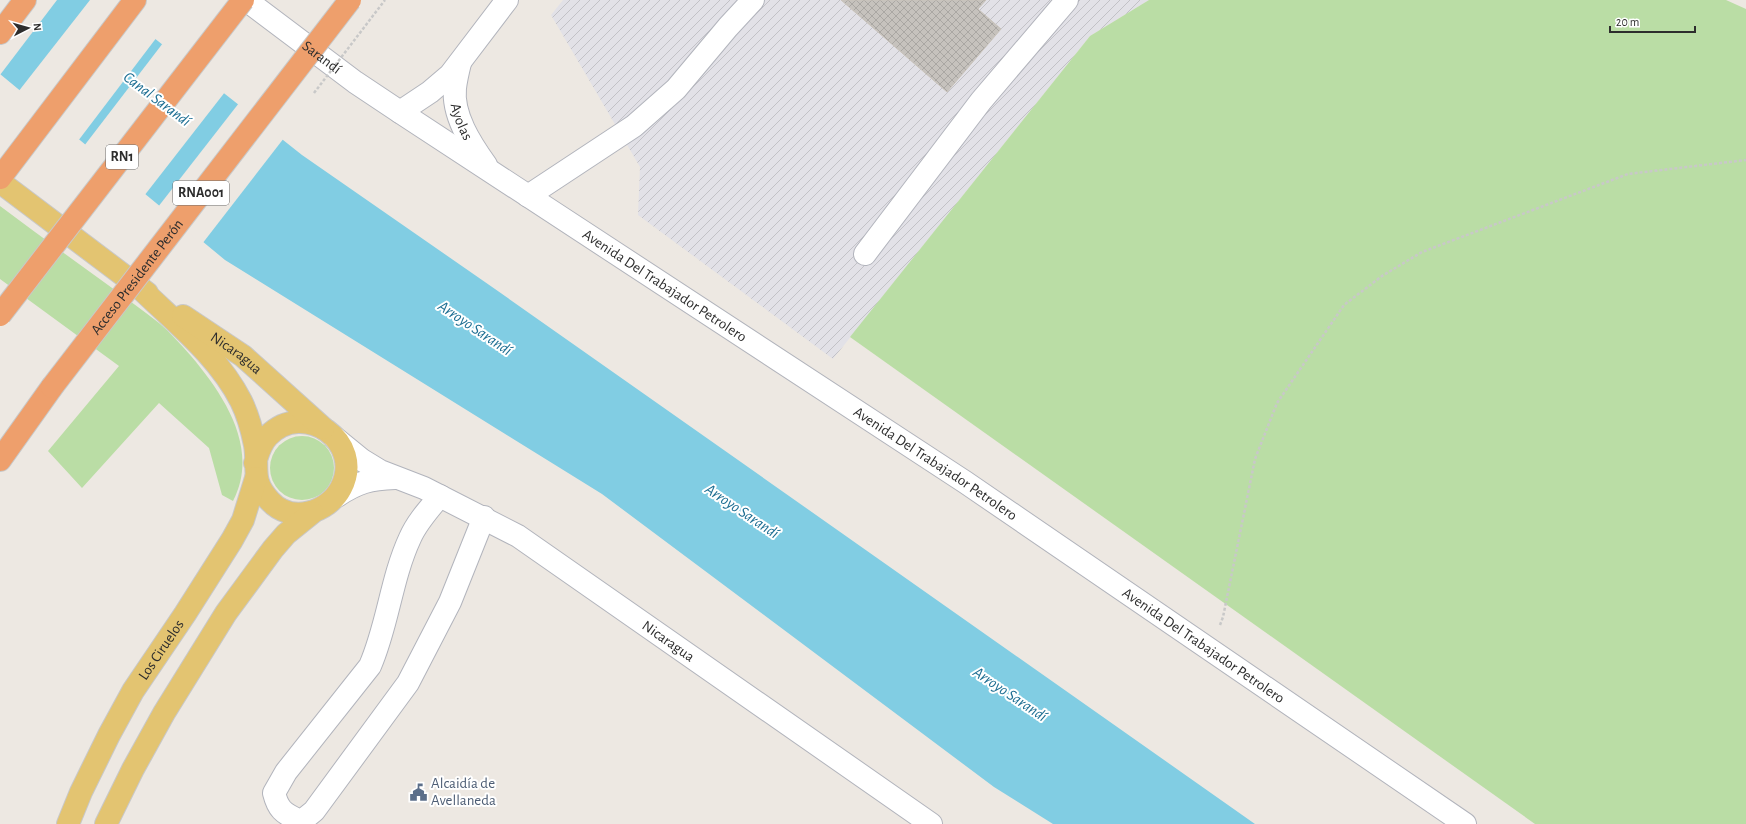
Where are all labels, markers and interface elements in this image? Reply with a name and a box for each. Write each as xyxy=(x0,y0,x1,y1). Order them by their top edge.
north arrow xyxy=(8,8,48,48)
scale bar xyxy=(1610,8,1695,34)
text: 20 m xyxy=(1616,16,1639,28)
text: N xyxy=(32,23,43,31)
street label: Sarandí xyxy=(300,38,344,77)
water label: Canal Sarandí xyxy=(120,69,195,130)
street label: Ayolas xyxy=(448,102,476,142)
road number: RN1 xyxy=(106,145,138,169)
road number: RNA001 xyxy=(173,181,229,205)
street label: Acceso Presidente Perón xyxy=(88,216,186,337)
street label: Avenida Del Trabajador Petrolero xyxy=(580,226,750,344)
water label: Arroyo Sarandí xyxy=(434,297,516,359)
street label: Nicaragua xyxy=(208,329,265,377)
street label: Avenida Del Trabajador Petrolero xyxy=(851,404,1020,523)
water label: Arroyo Sarandí xyxy=(701,480,783,542)
street label: Avenida Del Trabajador Petrolero xyxy=(1120,585,1287,706)
street label: Los Ciruelos xyxy=(135,617,186,682)
street label: Nicaragua xyxy=(640,618,697,664)
water label: Arroyo Sarandí xyxy=(969,663,1051,725)
place label: Alcaidía de Avellaneda xyxy=(431,776,496,808)
public building icon: Alcaidía de Avellaneda xyxy=(408,782,428,802)

